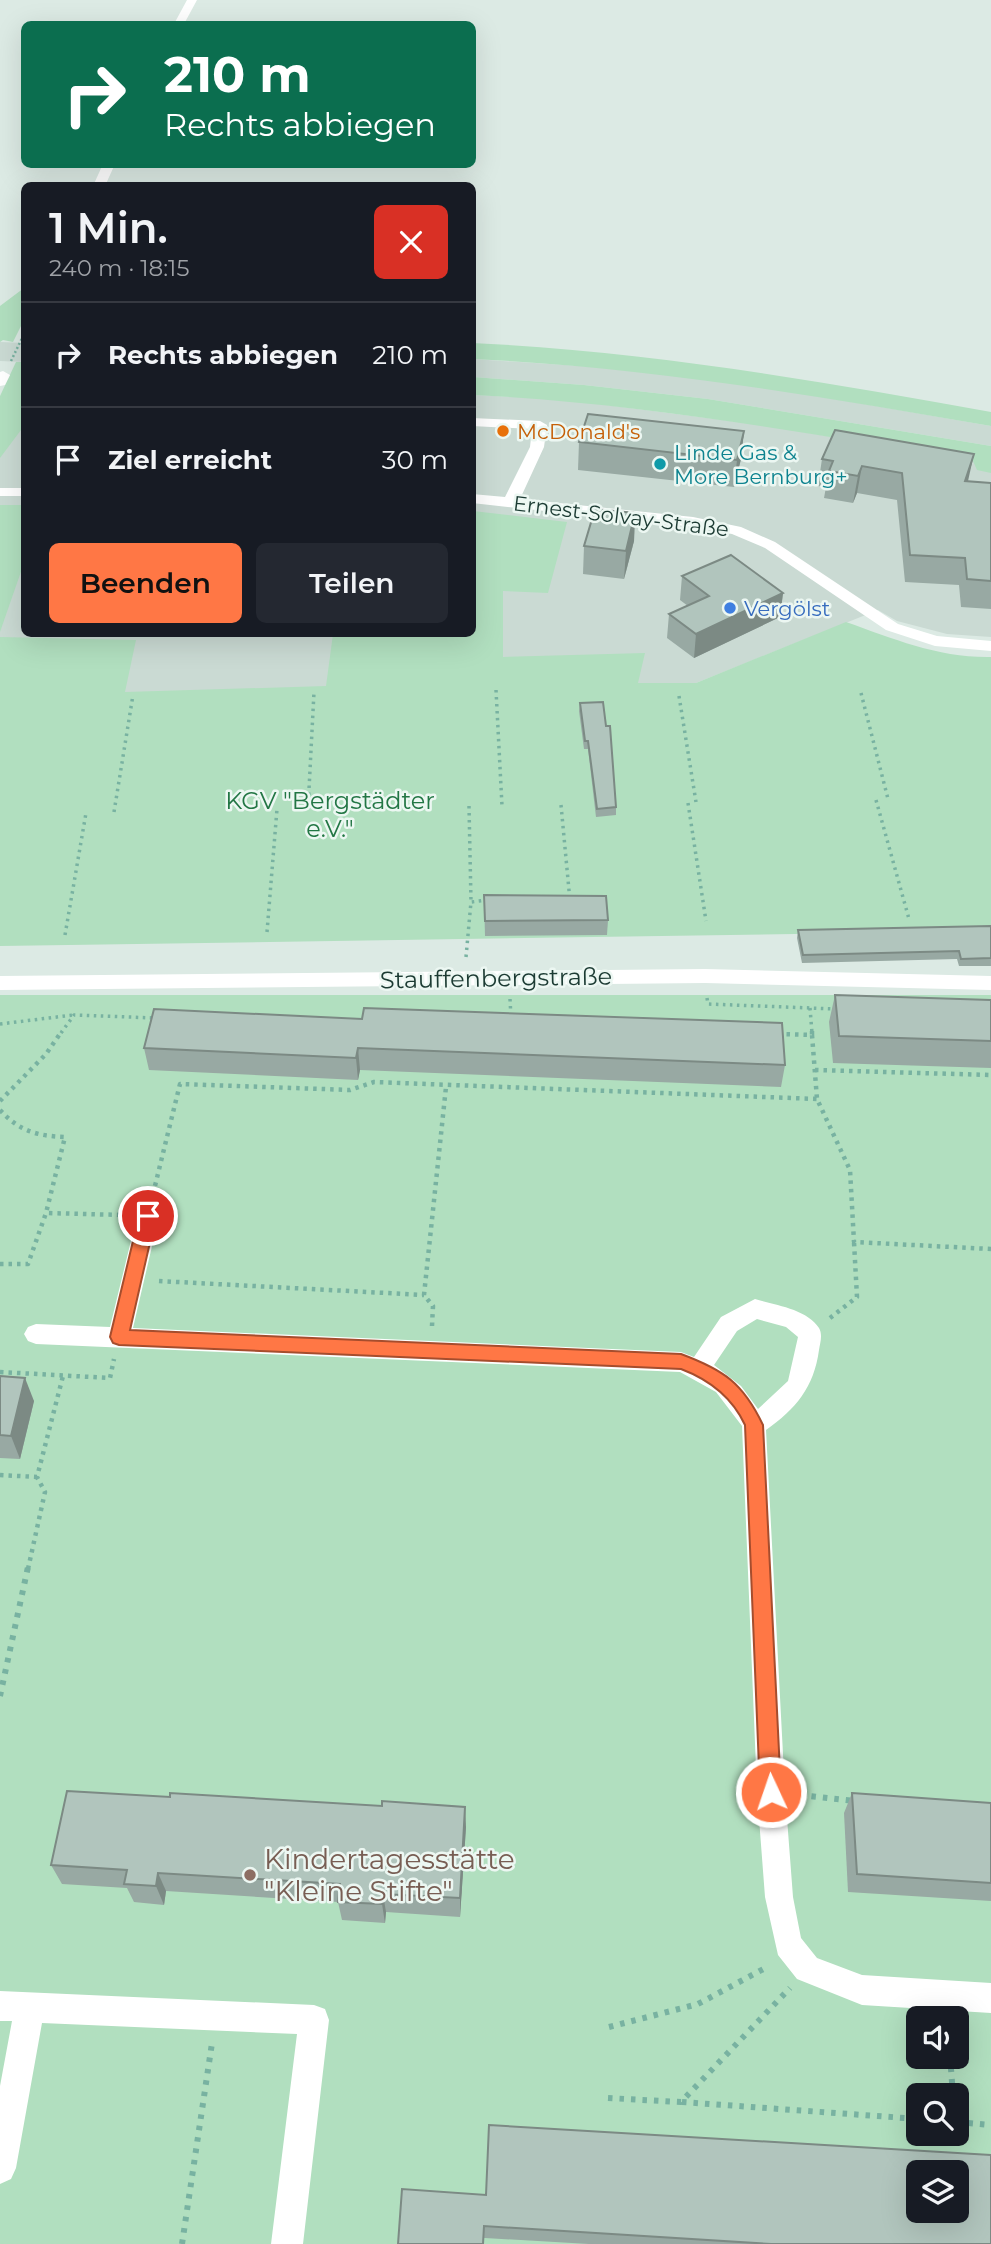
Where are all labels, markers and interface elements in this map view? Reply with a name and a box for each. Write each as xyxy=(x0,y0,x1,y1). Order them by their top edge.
text: 210 m xyxy=(164,45,311,104)
icon: right xyxy=(49,49,140,140)
text: Rechts abbiegen xyxy=(164,105,436,144)
text: 1 Min. xyxy=(49,202,168,254)
button: close xyxy=(374,205,448,279)
text: 240 m · 18:15 xyxy=(49,254,189,282)
icon: right xyxy=(49,336,87,374)
text: Rechts abbiegen xyxy=(108,339,338,371)
text: 210 m xyxy=(372,339,448,371)
place label: McDonald's xyxy=(517,419,640,444)
marker: McDonald's xyxy=(495,423,511,439)
place label: Linde Gas & More Bernburg+ xyxy=(674,440,848,489)
icon: arrive xyxy=(49,441,87,479)
text: Ziel erreicht xyxy=(108,444,272,476)
text: 30 m xyxy=(382,444,448,476)
marker: Linde Gas & More Bernburg+ xyxy=(652,456,668,472)
street label: Ernest-Solvay-Straße xyxy=(512,490,730,542)
button: Beenden xyxy=(49,543,242,623)
button: Teilen xyxy=(256,543,448,623)
place label: Vergölst xyxy=(744,596,830,621)
marker: Vergölst xyxy=(722,600,738,616)
park label: KGV "Bergstädter e.V." xyxy=(225,786,435,843)
street label: Stauffenbergstraße xyxy=(380,961,612,995)
pin xyxy=(118,1186,178,1246)
icon: arrive xyxy=(129,1197,167,1235)
position arrow xyxy=(734,1755,808,1829)
place label: Kindertagesstätte "Kleine Stifte" xyxy=(264,1842,515,1908)
marker: Kindertagesstätte "Kleine Stifte" xyxy=(242,1867,258,1883)
map controls xyxy=(906,2006,969,2223)
button: sound xyxy=(906,2006,969,2069)
button: search xyxy=(906,2083,969,2146)
button: layers xyxy=(906,2160,969,2223)

